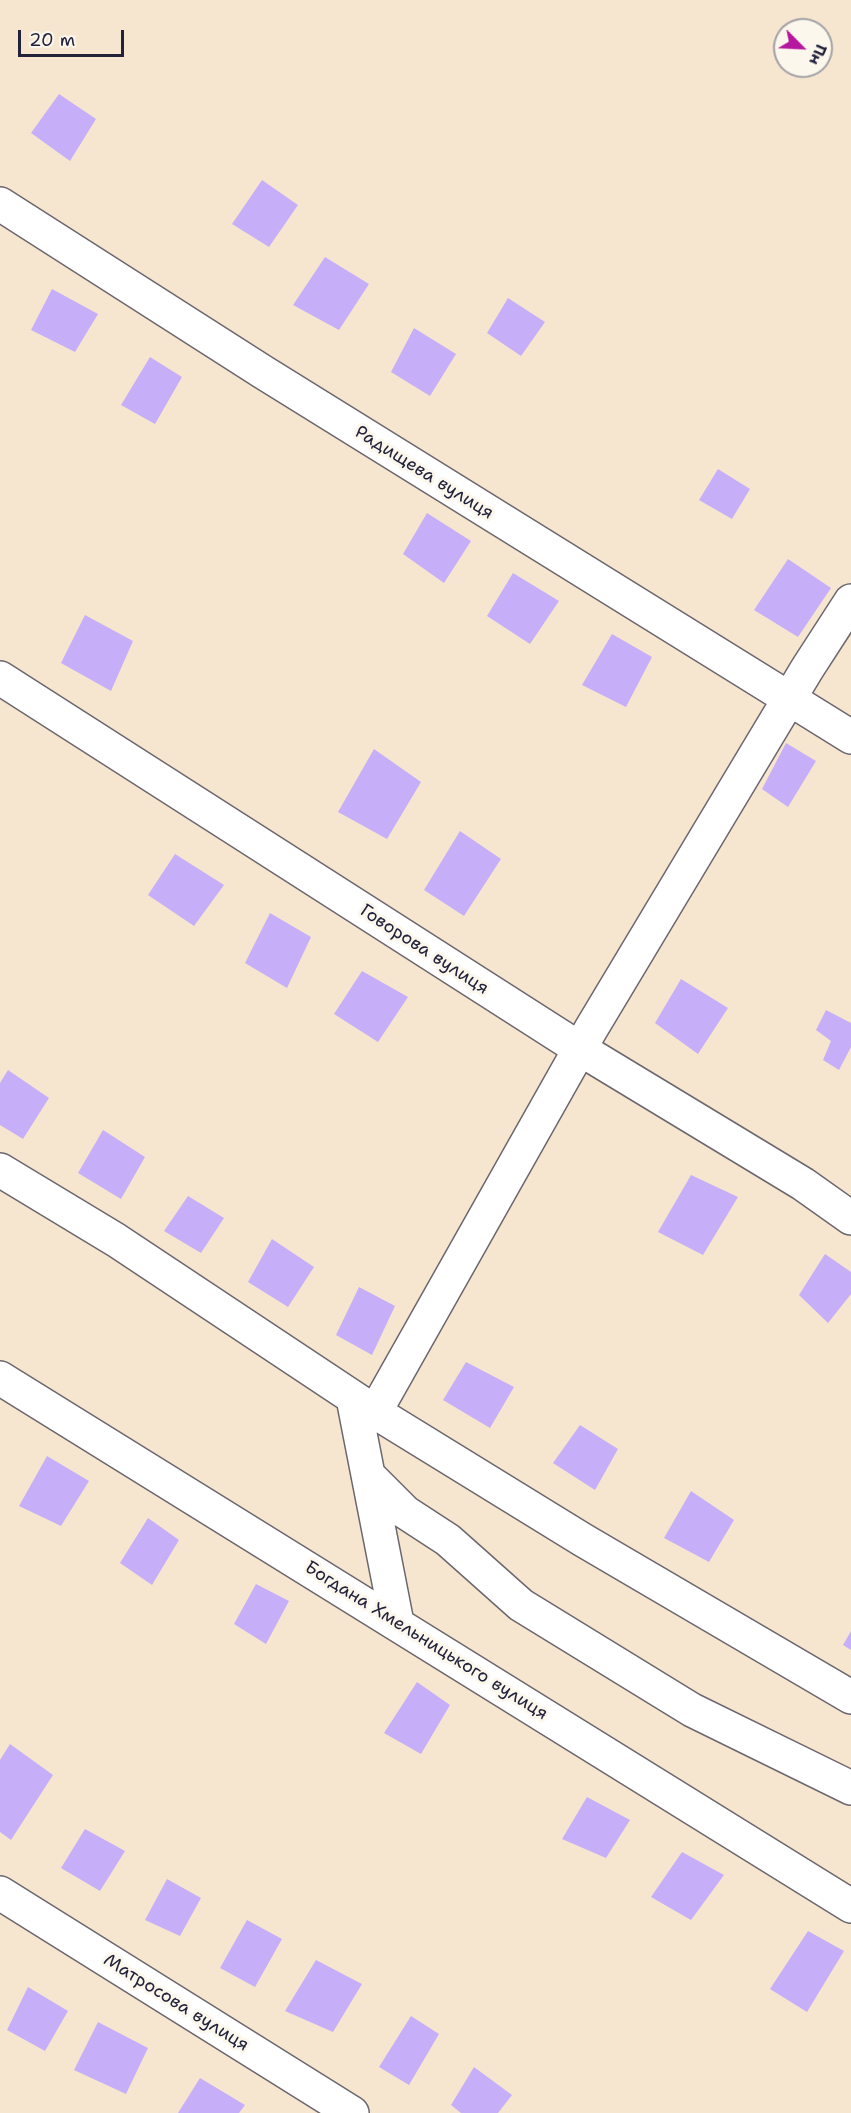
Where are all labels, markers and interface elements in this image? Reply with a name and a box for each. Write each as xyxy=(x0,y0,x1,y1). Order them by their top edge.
scale bar xyxy=(21,18,128,56)
north arrow xyxy=(773,18,833,78)
text: 20 m xyxy=(29,28,75,52)
text: Пн xyxy=(804,41,832,69)
street label: Радищева вулиця xyxy=(351,422,497,524)
street label: Говорова вулиця xyxy=(356,900,492,1000)
street label: Богдана Хмельницького вулиця xyxy=(300,1557,552,1725)
street label: Матросова вулиця xyxy=(99,1950,253,2056)

